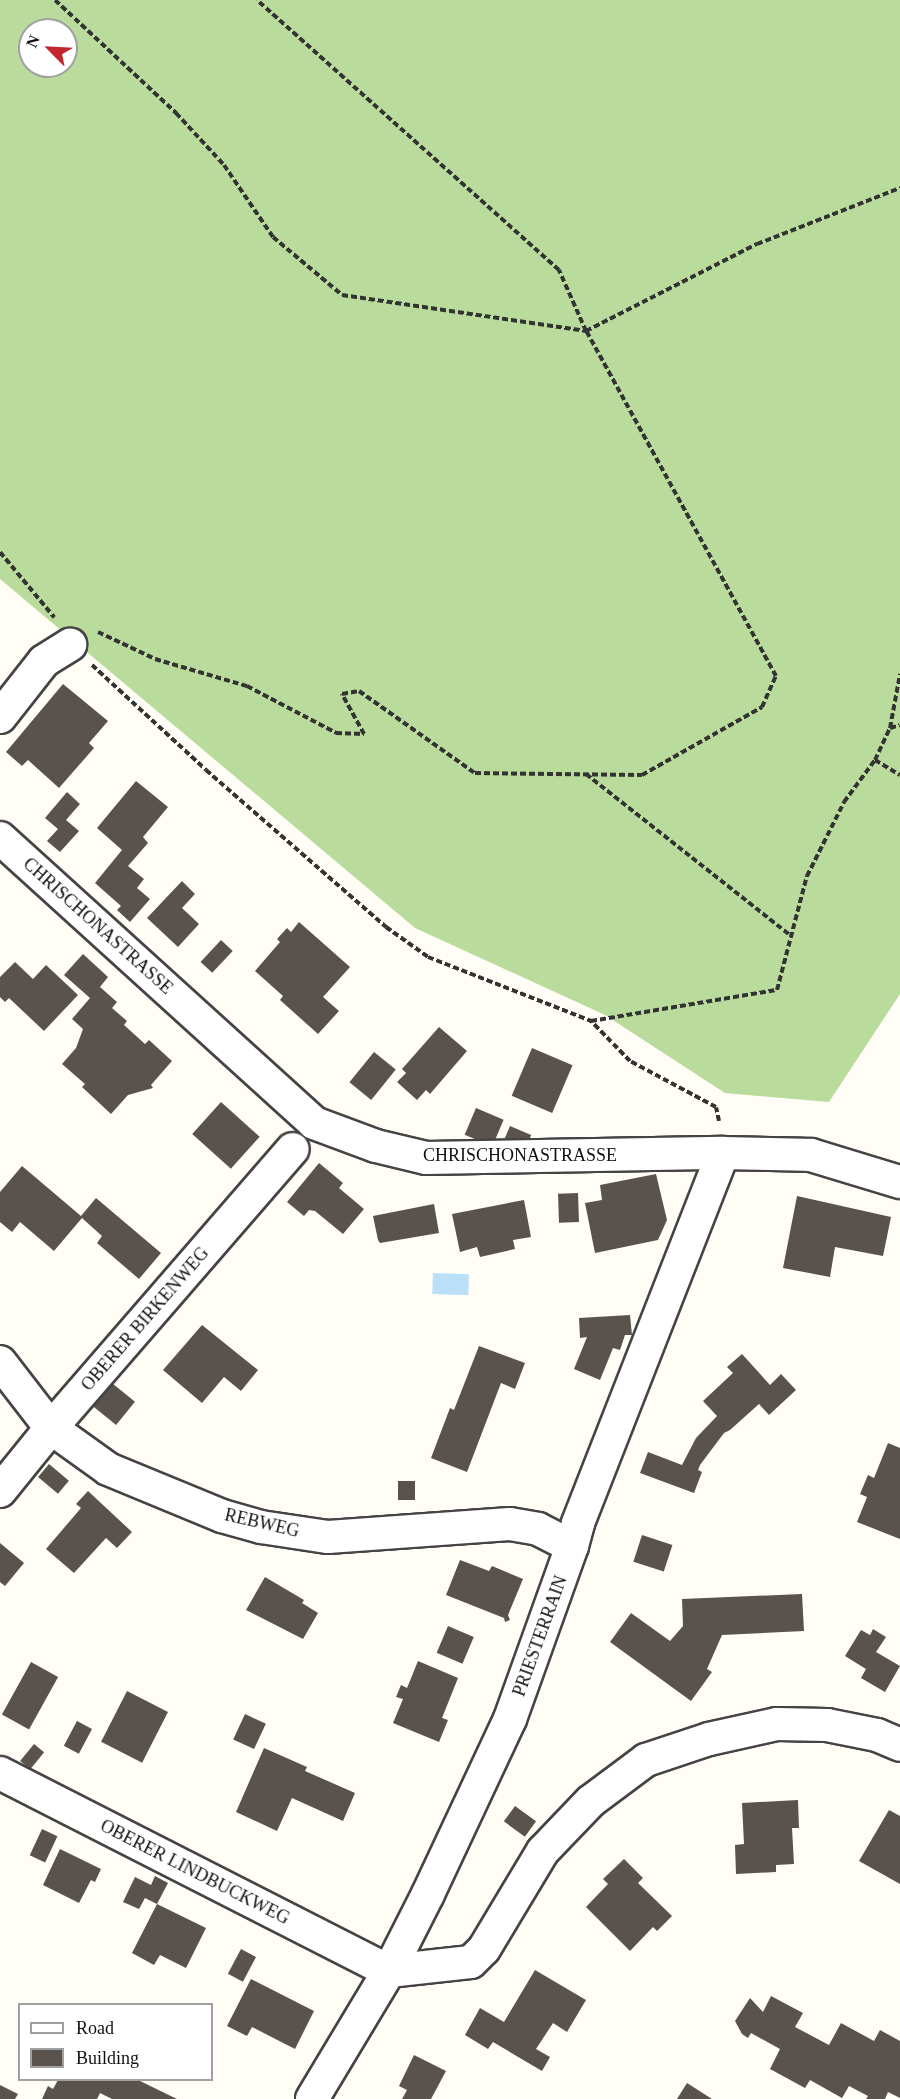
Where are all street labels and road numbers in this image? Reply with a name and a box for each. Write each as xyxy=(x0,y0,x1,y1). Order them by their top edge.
street label: CHRISCHONASTRASSE xyxy=(19,853,177,999)
street label: CHRISCHONASTRASSE xyxy=(423,1144,617,1166)
street label: OBERER BIRKENWEG xyxy=(77,1243,213,1395)
street label: REBWEG xyxy=(223,1504,301,1542)
street label: PRIESTERRAIN xyxy=(508,1573,572,1699)
street label: OBERER LINDBUCKWEG xyxy=(97,1815,293,1929)

